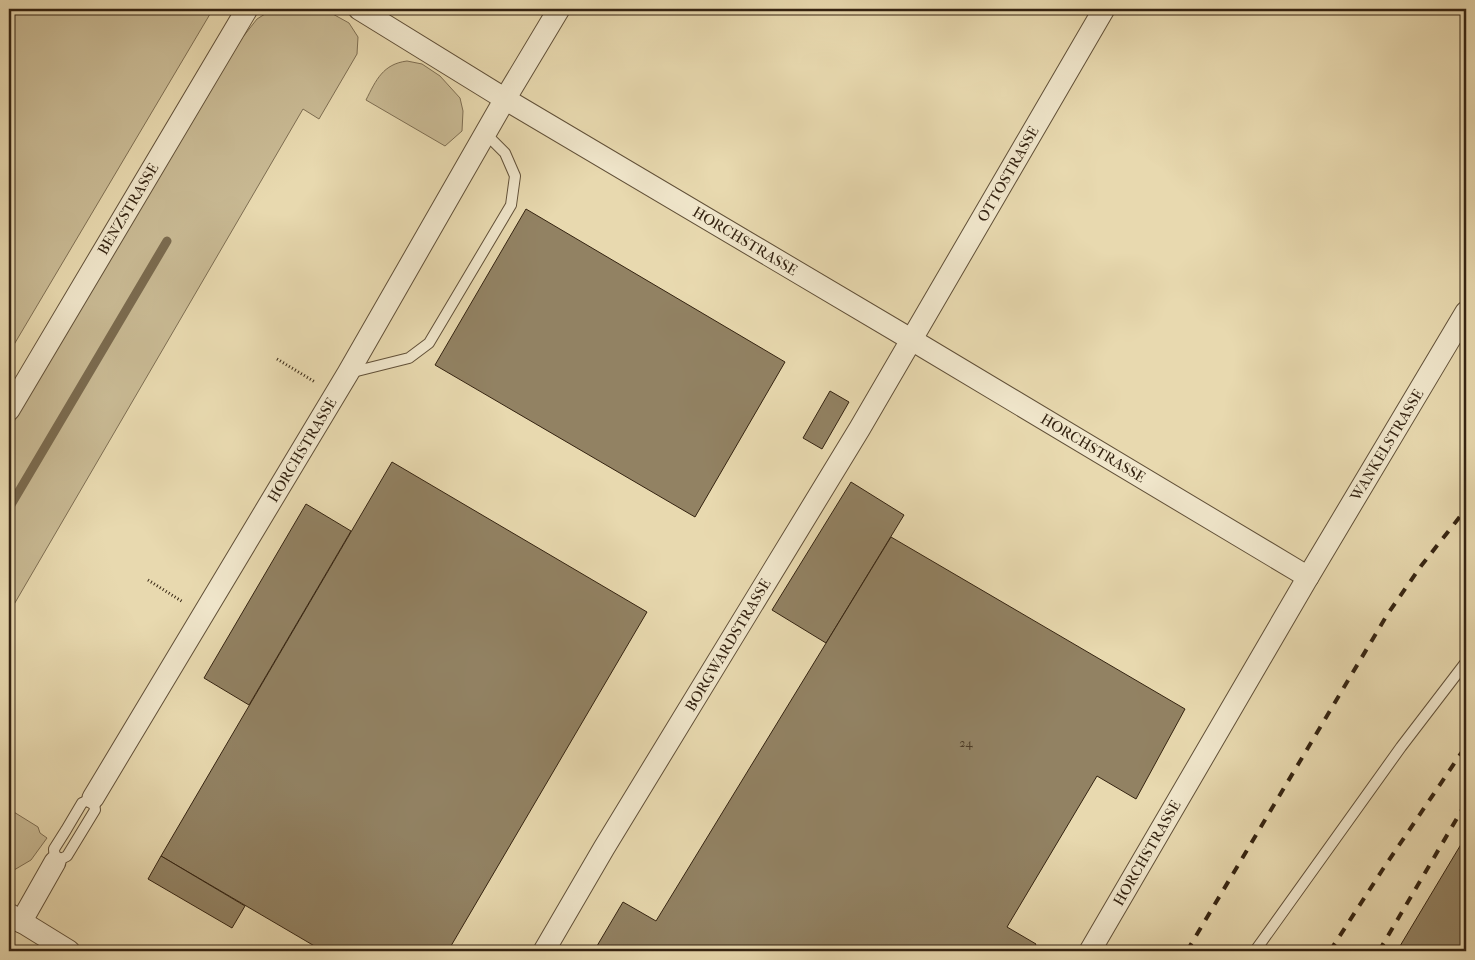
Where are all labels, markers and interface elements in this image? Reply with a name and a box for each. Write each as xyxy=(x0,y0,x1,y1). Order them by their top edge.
street label: OTTOSTRASSE xyxy=(973,123,1043,225)
street label: BENZSTRASSE xyxy=(94,160,162,258)
street label: HORCHSTRASSE xyxy=(689,203,801,279)
street label: WANKELSTRASSE xyxy=(1346,386,1427,505)
street label: HORCHSTRASSE xyxy=(264,394,340,506)
street label: HORCHSTRASSE xyxy=(1037,410,1149,486)
street label: BORGWARDSTRASSE xyxy=(681,575,775,715)
house number: 24 xyxy=(959,736,974,750)
street label: HORCHSTRASSE xyxy=(1109,797,1185,909)

